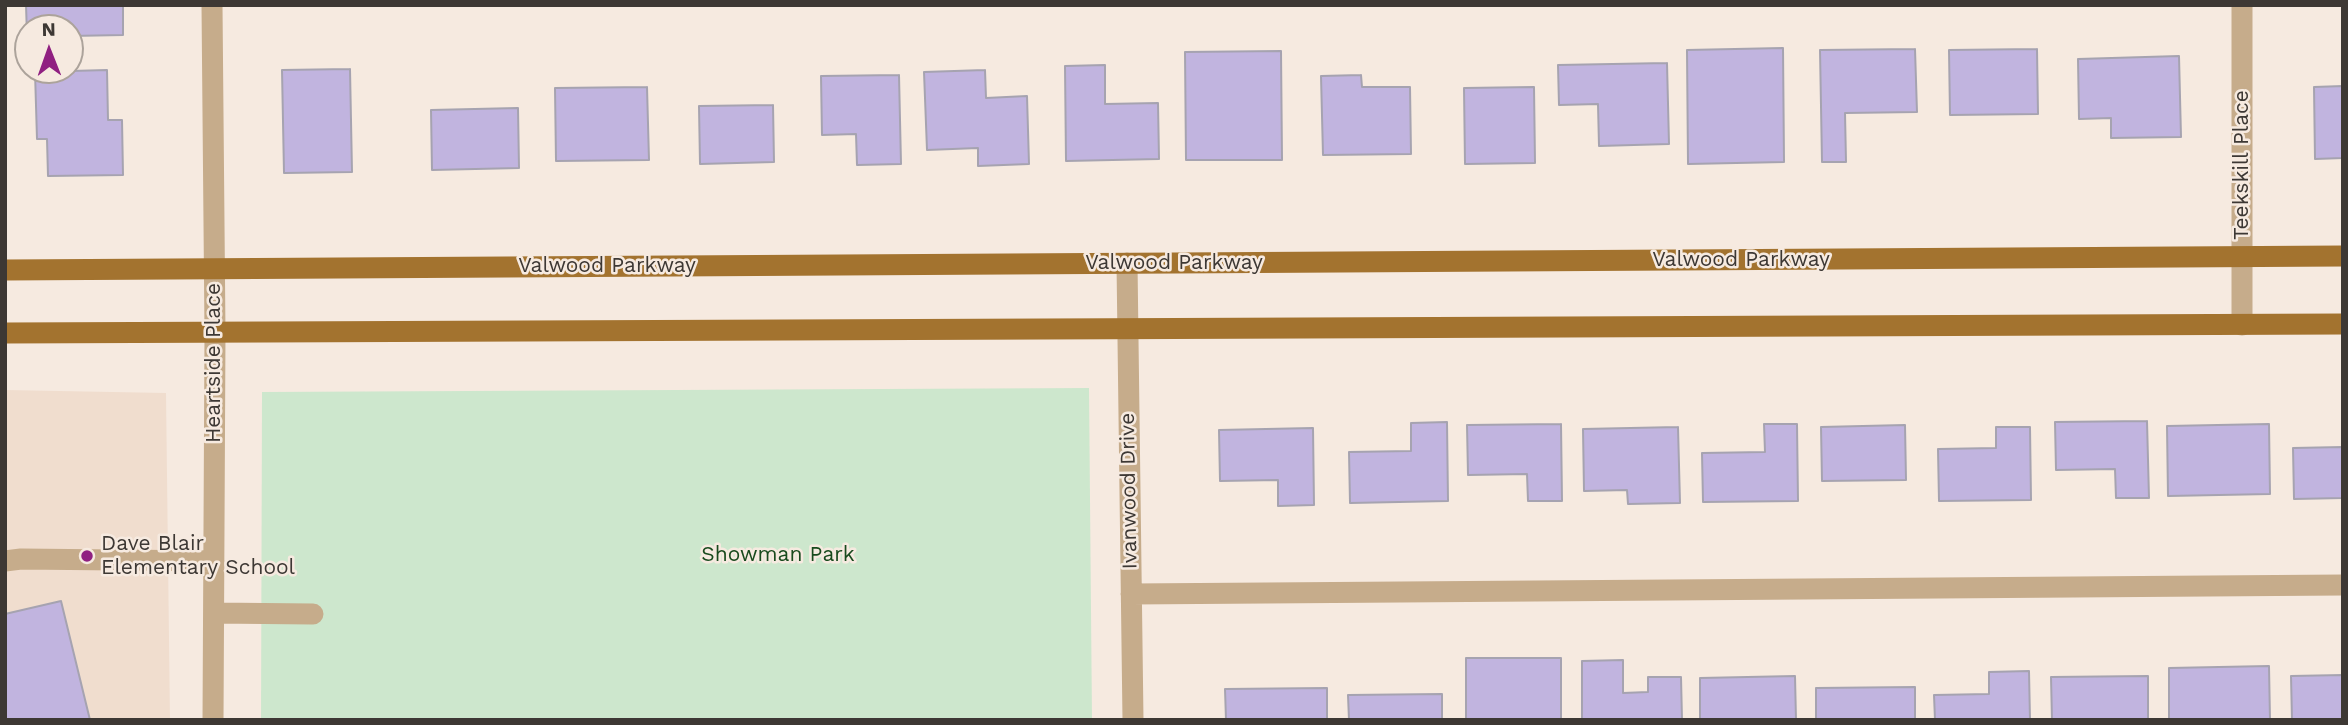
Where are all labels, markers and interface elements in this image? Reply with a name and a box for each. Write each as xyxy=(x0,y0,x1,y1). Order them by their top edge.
north arrow xyxy=(14,14,84,84)
text: N xyxy=(41,18,56,41)
street label: Teekskill Place xyxy=(2229,90,2255,240)
street label: Valwood Parkway xyxy=(1652,247,1830,273)
street label: Valwood Parkway xyxy=(1085,250,1263,276)
street label: Valwood Parkway xyxy=(518,253,696,279)
street label: Heartside Place xyxy=(201,283,227,443)
street label: Ivanwood Drive xyxy=(1115,413,1143,569)
place label: Dave Blair Elementary School xyxy=(101,531,295,581)
park label: Showman Park xyxy=(701,542,855,568)
marker: Dave Blair Elementary School xyxy=(79,548,95,564)

